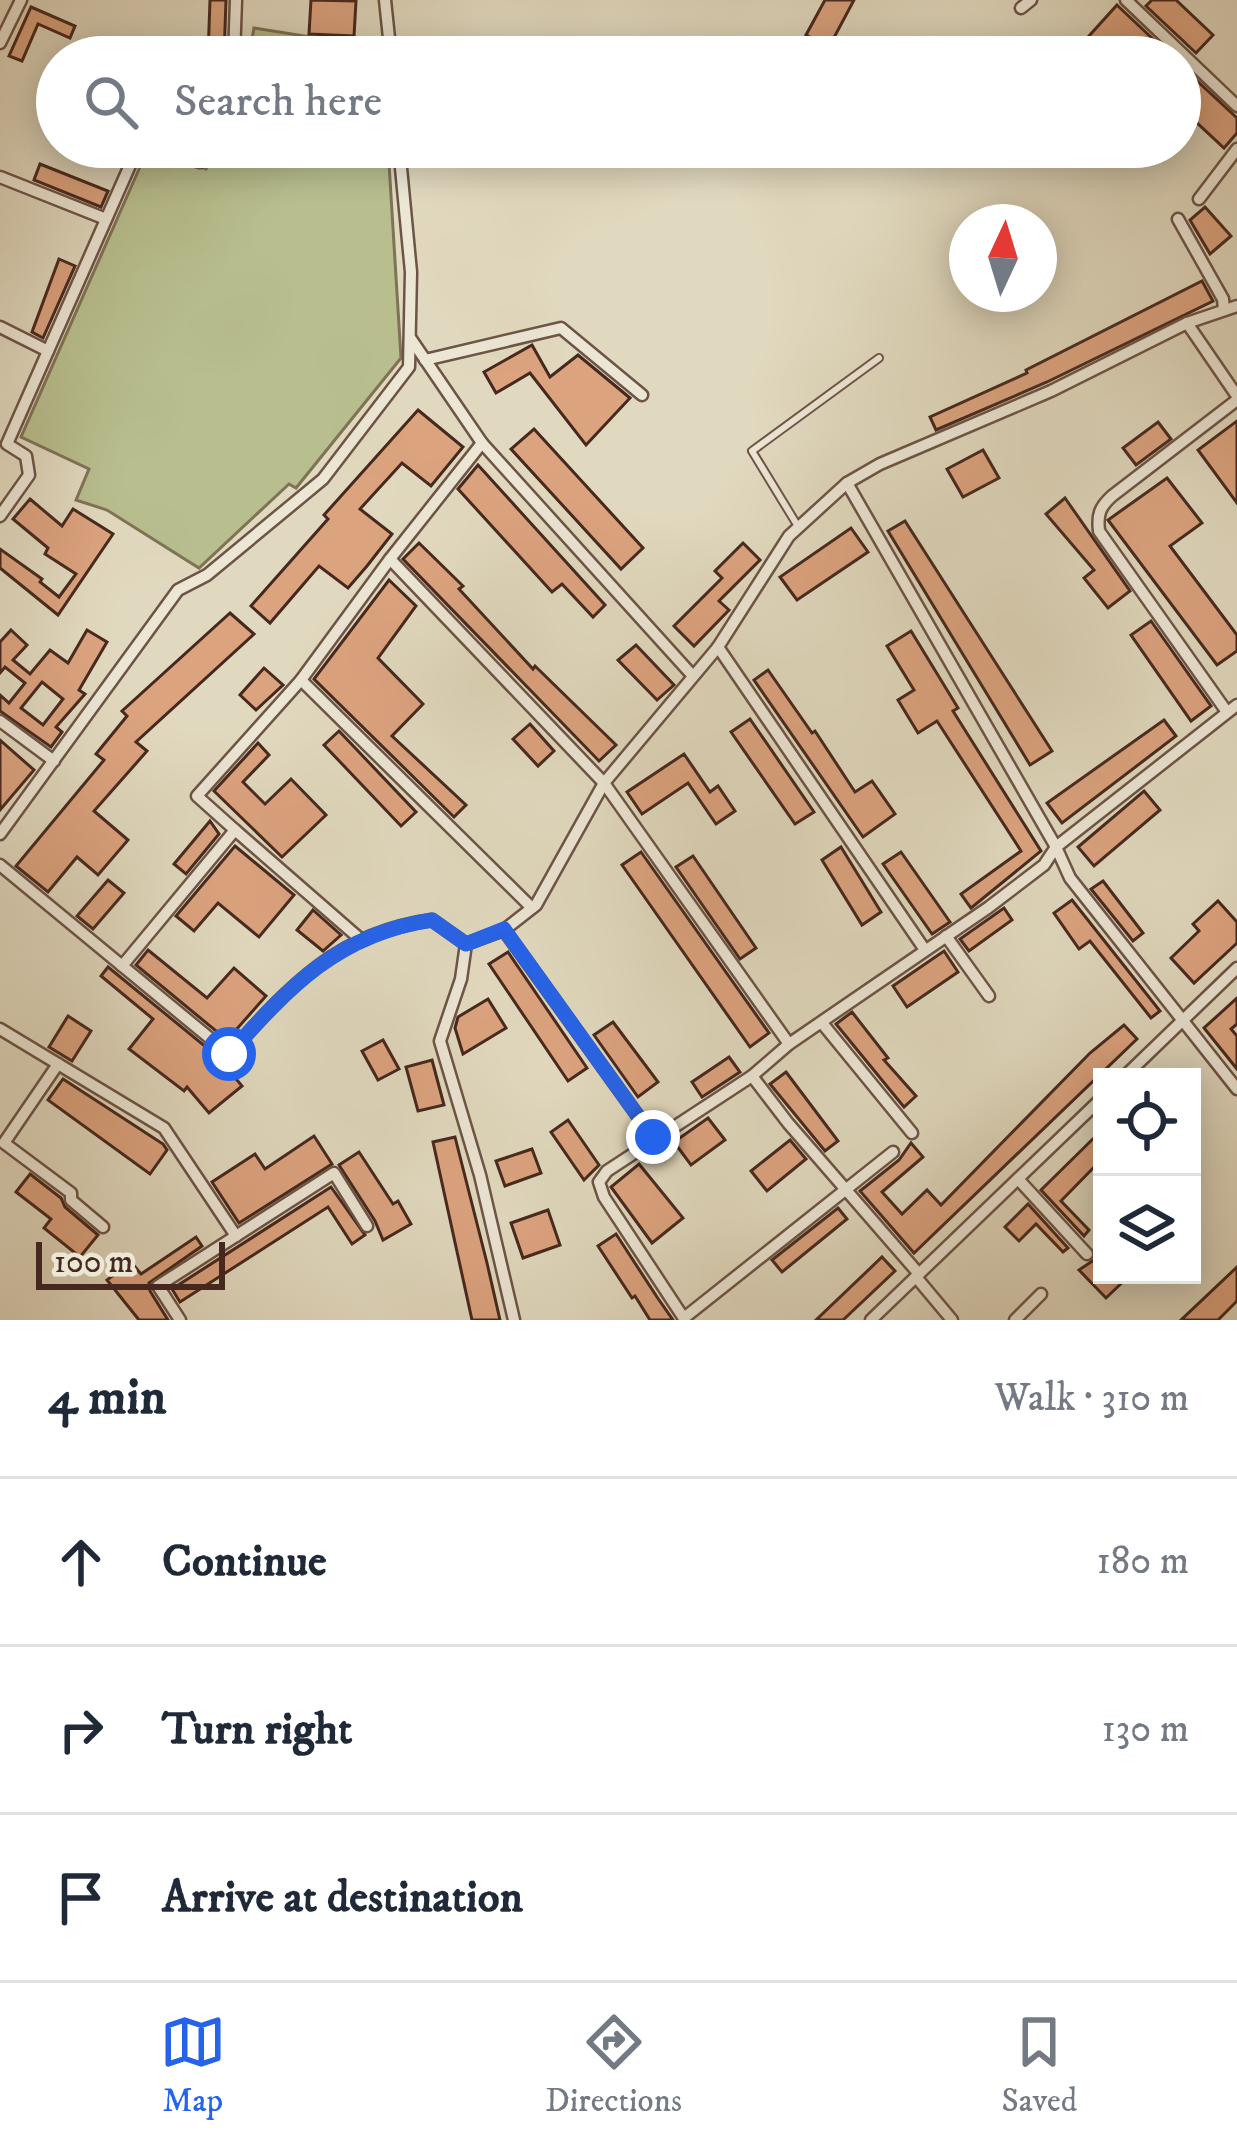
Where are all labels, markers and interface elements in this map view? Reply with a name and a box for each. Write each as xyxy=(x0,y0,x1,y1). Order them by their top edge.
search box xyxy=(36,36,1201,168)
icon: search xyxy=(78,69,144,135)
text: Search here xyxy=(174,74,382,130)
north arrow xyxy=(949,204,1057,312)
route start xyxy=(202,1027,256,1081)
map controls xyxy=(1093,1068,1201,1284)
button: locate xyxy=(1093,1068,1201,1176)
route end xyxy=(626,1110,680,1164)
button: layers xyxy=(1093,1176,1201,1284)
scale bar xyxy=(36,1236,225,1289)
text: 100 m xyxy=(54,1242,133,1283)
text: 4 min xyxy=(48,1366,166,1430)
text: Walk · 310 m xyxy=(994,1374,1189,1423)
icon: ahead xyxy=(48,1529,114,1595)
text: Continue xyxy=(162,1534,327,1590)
text: 180 m xyxy=(1097,1537,1189,1586)
icon: right xyxy=(48,1697,114,1763)
text: Turn right xyxy=(162,1702,352,1758)
text: 130 m xyxy=(1101,1705,1189,1754)
icon: arrive xyxy=(48,1865,114,1931)
text: Arrive at destination xyxy=(162,1870,523,1926)
tab: Map xyxy=(160,2009,226,2122)
tab: Directions xyxy=(545,2009,682,2122)
tab: Saved xyxy=(1001,2009,1077,2122)

